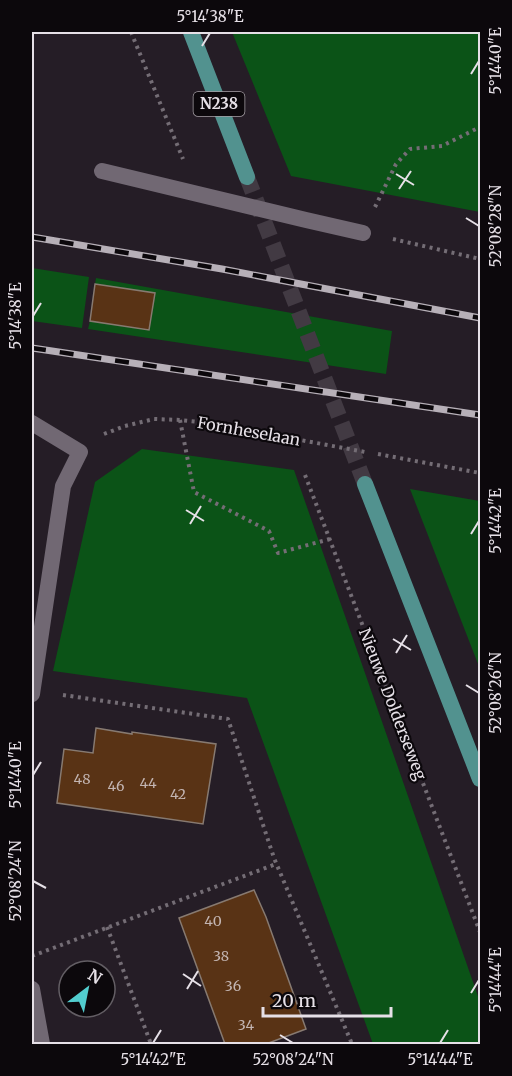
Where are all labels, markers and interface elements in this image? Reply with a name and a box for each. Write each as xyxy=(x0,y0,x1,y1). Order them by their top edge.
text: 5°14'38"E xyxy=(177,7,244,26)
text: 5°14'40"E xyxy=(486,27,505,94)
road number: N238 xyxy=(194,92,244,116)
text: 52°08'28"N xyxy=(486,184,505,267)
text: 5°14'38"E xyxy=(6,282,25,349)
street label: Fornheselaan xyxy=(196,412,302,450)
text: 5°14'42"E xyxy=(486,488,505,554)
street label: Nieuwe Dolderseweg xyxy=(355,625,431,783)
text: 52°08'26"N xyxy=(486,652,505,734)
text: 5°14'40"E xyxy=(6,741,25,808)
house number: 48 xyxy=(74,770,90,788)
house number: 44 xyxy=(139,774,157,792)
house number: 46 xyxy=(108,777,124,795)
house number: 42 xyxy=(170,785,186,803)
text: 52°08'24"N xyxy=(6,840,25,922)
house number: 40 xyxy=(204,912,222,930)
house number: 38 xyxy=(213,947,229,965)
text: 5°14'44"E xyxy=(486,947,505,1013)
north arrow xyxy=(57,959,117,1019)
text: N xyxy=(84,964,106,988)
house number: 36 xyxy=(225,977,241,995)
scale bar xyxy=(263,980,390,1018)
text: 20 m xyxy=(272,989,316,1012)
house number: 34 xyxy=(238,1016,255,1034)
text: 5°14'42"E xyxy=(120,1050,186,1069)
text: 52°08'24"N xyxy=(252,1050,334,1069)
text: 5°14'44"E xyxy=(407,1050,473,1069)

